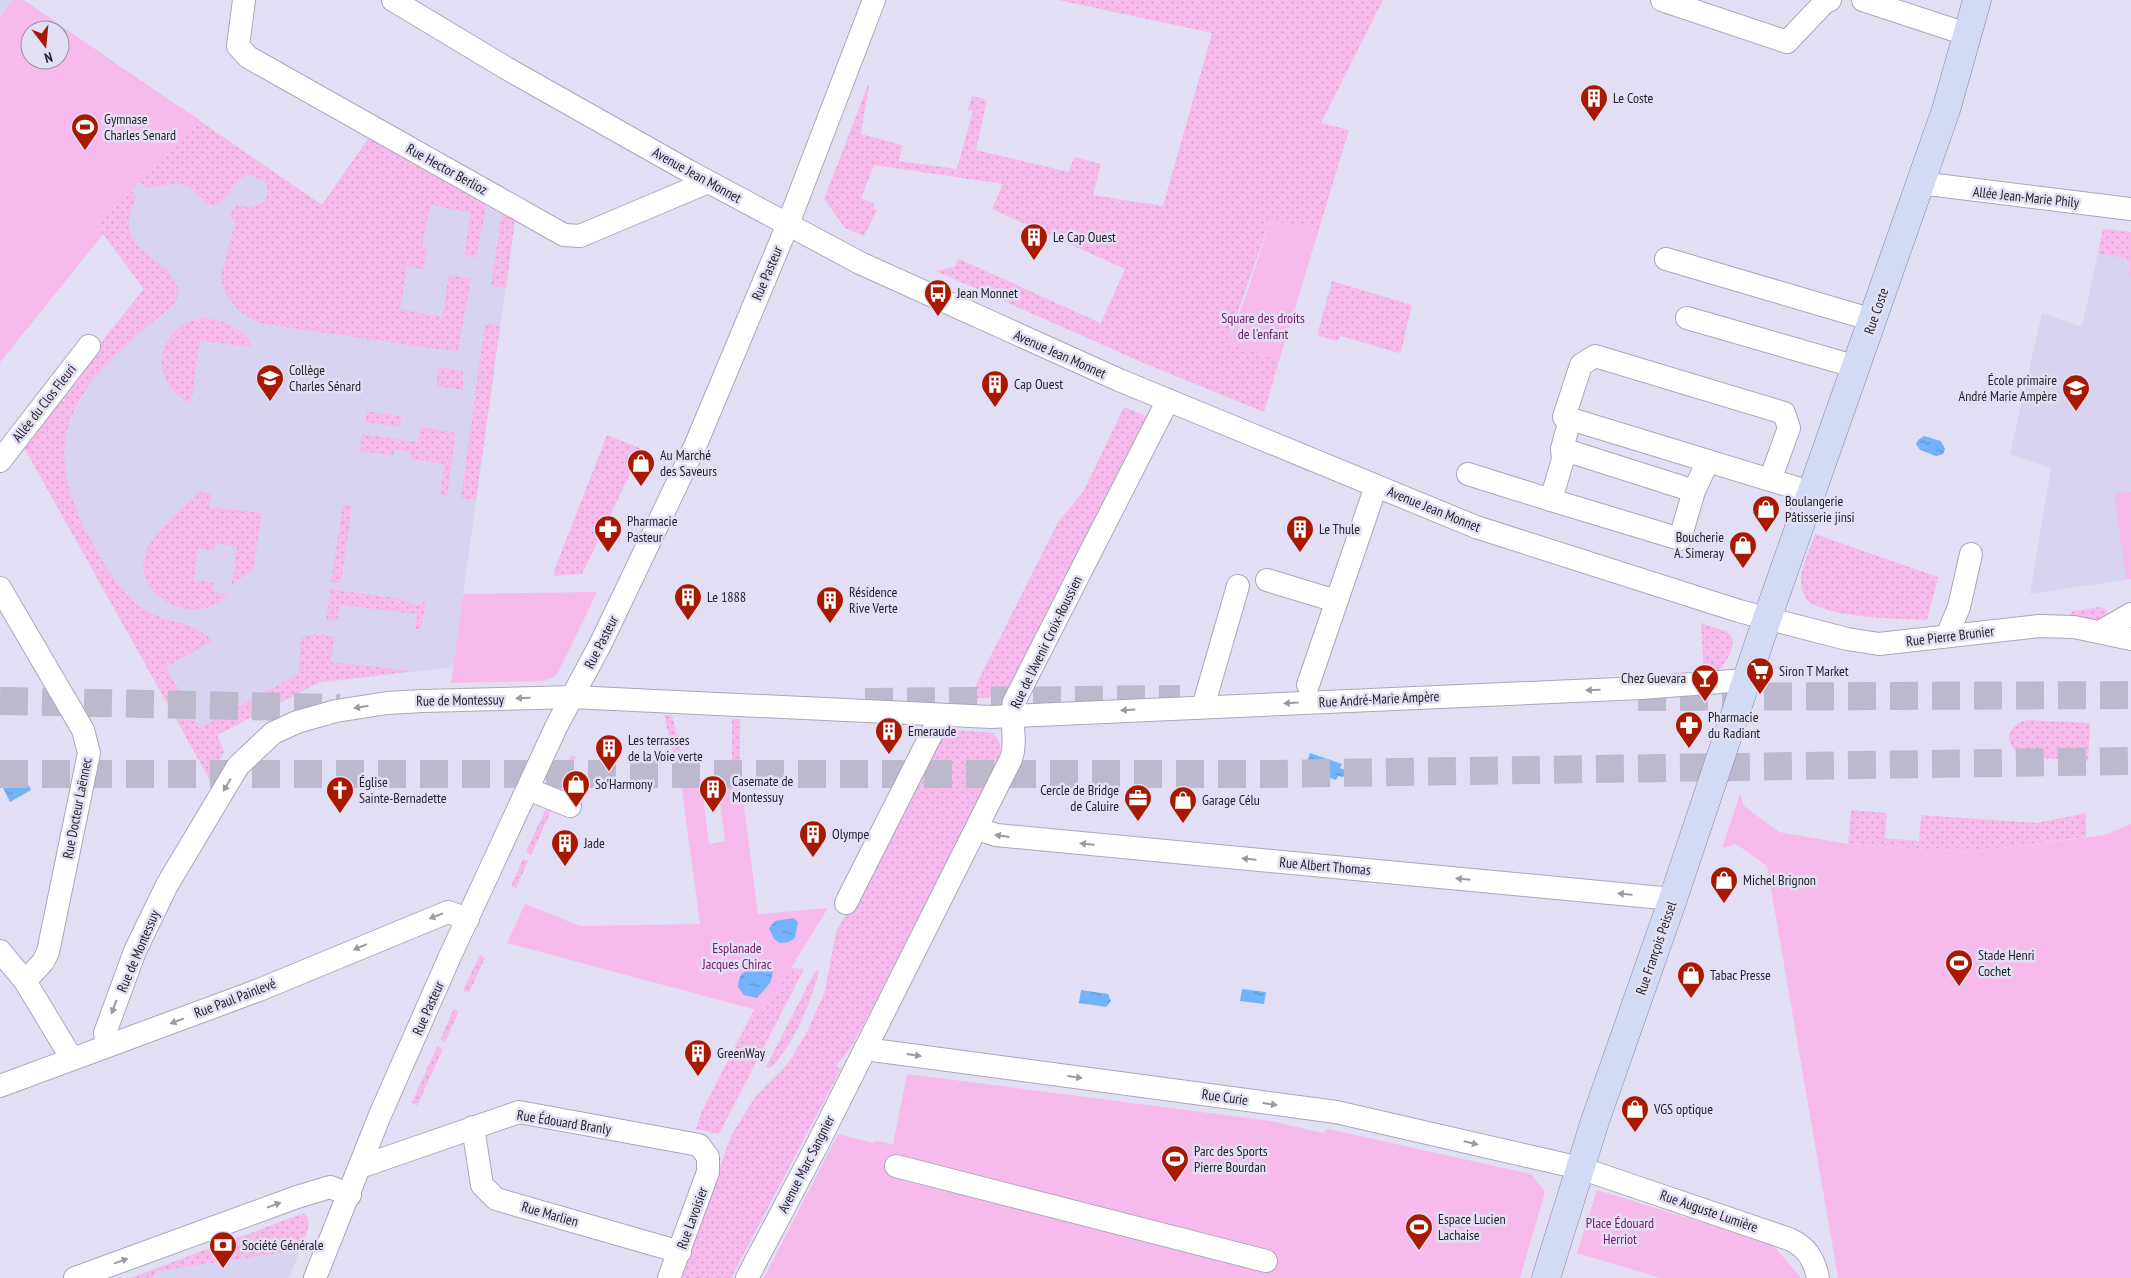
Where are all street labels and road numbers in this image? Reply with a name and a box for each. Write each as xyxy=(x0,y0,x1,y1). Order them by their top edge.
street label: Rue Hector Berlioz xyxy=(403,139,491,199)
street label: Avenue Jean Monnet xyxy=(649,143,745,207)
street label: Allée Jean-Marie Phily xyxy=(1972,182,2081,212)
street label: Rue Pasteur xyxy=(748,243,787,303)
street label: Rue Coste xyxy=(1860,285,1892,337)
street label: Avenue Jean Monnet xyxy=(1011,326,1109,382)
street label: Allée du Clos Fleuri xyxy=(8,360,80,446)
street label: Avenue Jean Monnet xyxy=(1385,482,1483,536)
street label: Rue de l'Avenir Croix-Roussien xyxy=(1006,573,1086,711)
street label: Rue Pasteur xyxy=(580,612,622,672)
street label: Rue Pierre Brunier xyxy=(1905,622,1995,650)
street label: Rue André-Marie Ampère xyxy=(1318,687,1440,711)
street label: Rue de Montessuy xyxy=(416,690,505,710)
street label: Rue Docteur Laënnec xyxy=(58,756,96,860)
street label: Rue Albert Thomas xyxy=(1279,853,1372,879)
street label: Rue François Peissel xyxy=(1632,898,1681,997)
street label: Rue de Montessuy xyxy=(113,906,164,995)
street label: Rue Paul Painlevé xyxy=(192,974,279,1022)
street label: Rue Pasteur xyxy=(408,978,448,1038)
street label: Rue Curie xyxy=(1201,1085,1249,1109)
street label: Rue Édouard Branly xyxy=(516,1106,613,1138)
street label: Avenue Marc Sangnier xyxy=(774,1112,838,1216)
street label: Rue Lavoisier xyxy=(672,1184,712,1251)
street label: Rue Auguste Lumière xyxy=(1658,1186,1761,1236)
street label: Rue Marlien xyxy=(520,1197,580,1231)

